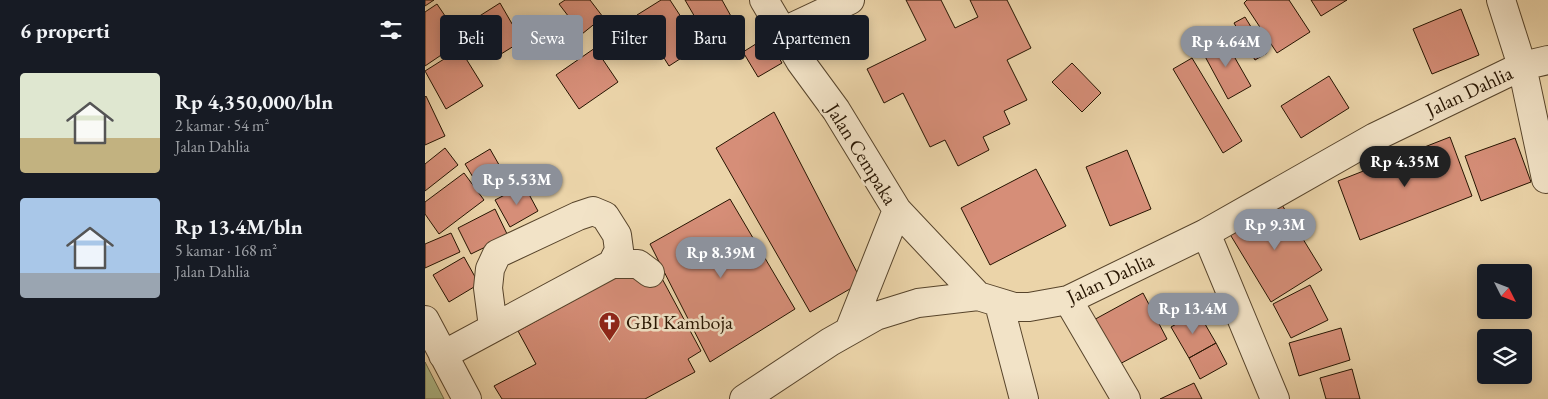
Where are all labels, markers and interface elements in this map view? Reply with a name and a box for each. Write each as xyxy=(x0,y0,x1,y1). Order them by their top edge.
chip: Beli xyxy=(440,15,502,60)
chip: Sewa xyxy=(512,15,583,60)
chip: Filter xyxy=(593,15,666,60)
chip: Baru xyxy=(676,15,745,60)
chip: Apartemen xyxy=(755,15,869,60)
icon: filters xyxy=(377,16,405,44)
text: 6 properti xyxy=(20,17,110,44)
pin: Rp 4.64M xyxy=(1174,26,1278,68)
text: Rp 4.64M xyxy=(1192,31,1260,52)
street label: Jalan Dahlia xyxy=(1419,60,1517,123)
text: Rp 4,350,000/bln xyxy=(175,88,333,115)
icon: home xyxy=(60,93,120,153)
street label: Jalan Cempaka xyxy=(819,97,904,210)
text: 2 kamar · 54 m² xyxy=(175,115,269,136)
text: Jalan Dahlia xyxy=(175,136,250,157)
pin: Rp 4.35M xyxy=(1353,146,1457,188)
text: Rp 4.35M xyxy=(1371,151,1439,172)
pin: Rp 5.53M xyxy=(465,164,569,206)
text: Rp 5.53M xyxy=(483,169,551,190)
pin: Rp 9.3M xyxy=(1229,208,1321,251)
text: Rp 13.4M/bln xyxy=(175,213,303,240)
text: Rp 9.3M xyxy=(1245,214,1305,235)
icon: home xyxy=(60,218,120,278)
pin: Rp 8.39M xyxy=(669,236,773,279)
text: 5 kamar · 168 m² xyxy=(175,240,277,261)
text: Rp 8.39M xyxy=(687,242,755,263)
street label: Jalan Dahlia xyxy=(1060,247,1158,310)
text: Jalan Dahlia xyxy=(175,261,250,282)
north arrow xyxy=(1477,264,1533,319)
map controls xyxy=(1477,264,1532,384)
pin: Rp 13.4M xyxy=(1141,292,1245,335)
text: Rp 13.4M xyxy=(1159,298,1227,319)
place label: GBI Kamboja xyxy=(626,309,733,335)
church icon: GBI Kamboja xyxy=(598,310,622,341)
button: layers xyxy=(1477,329,1532,384)

